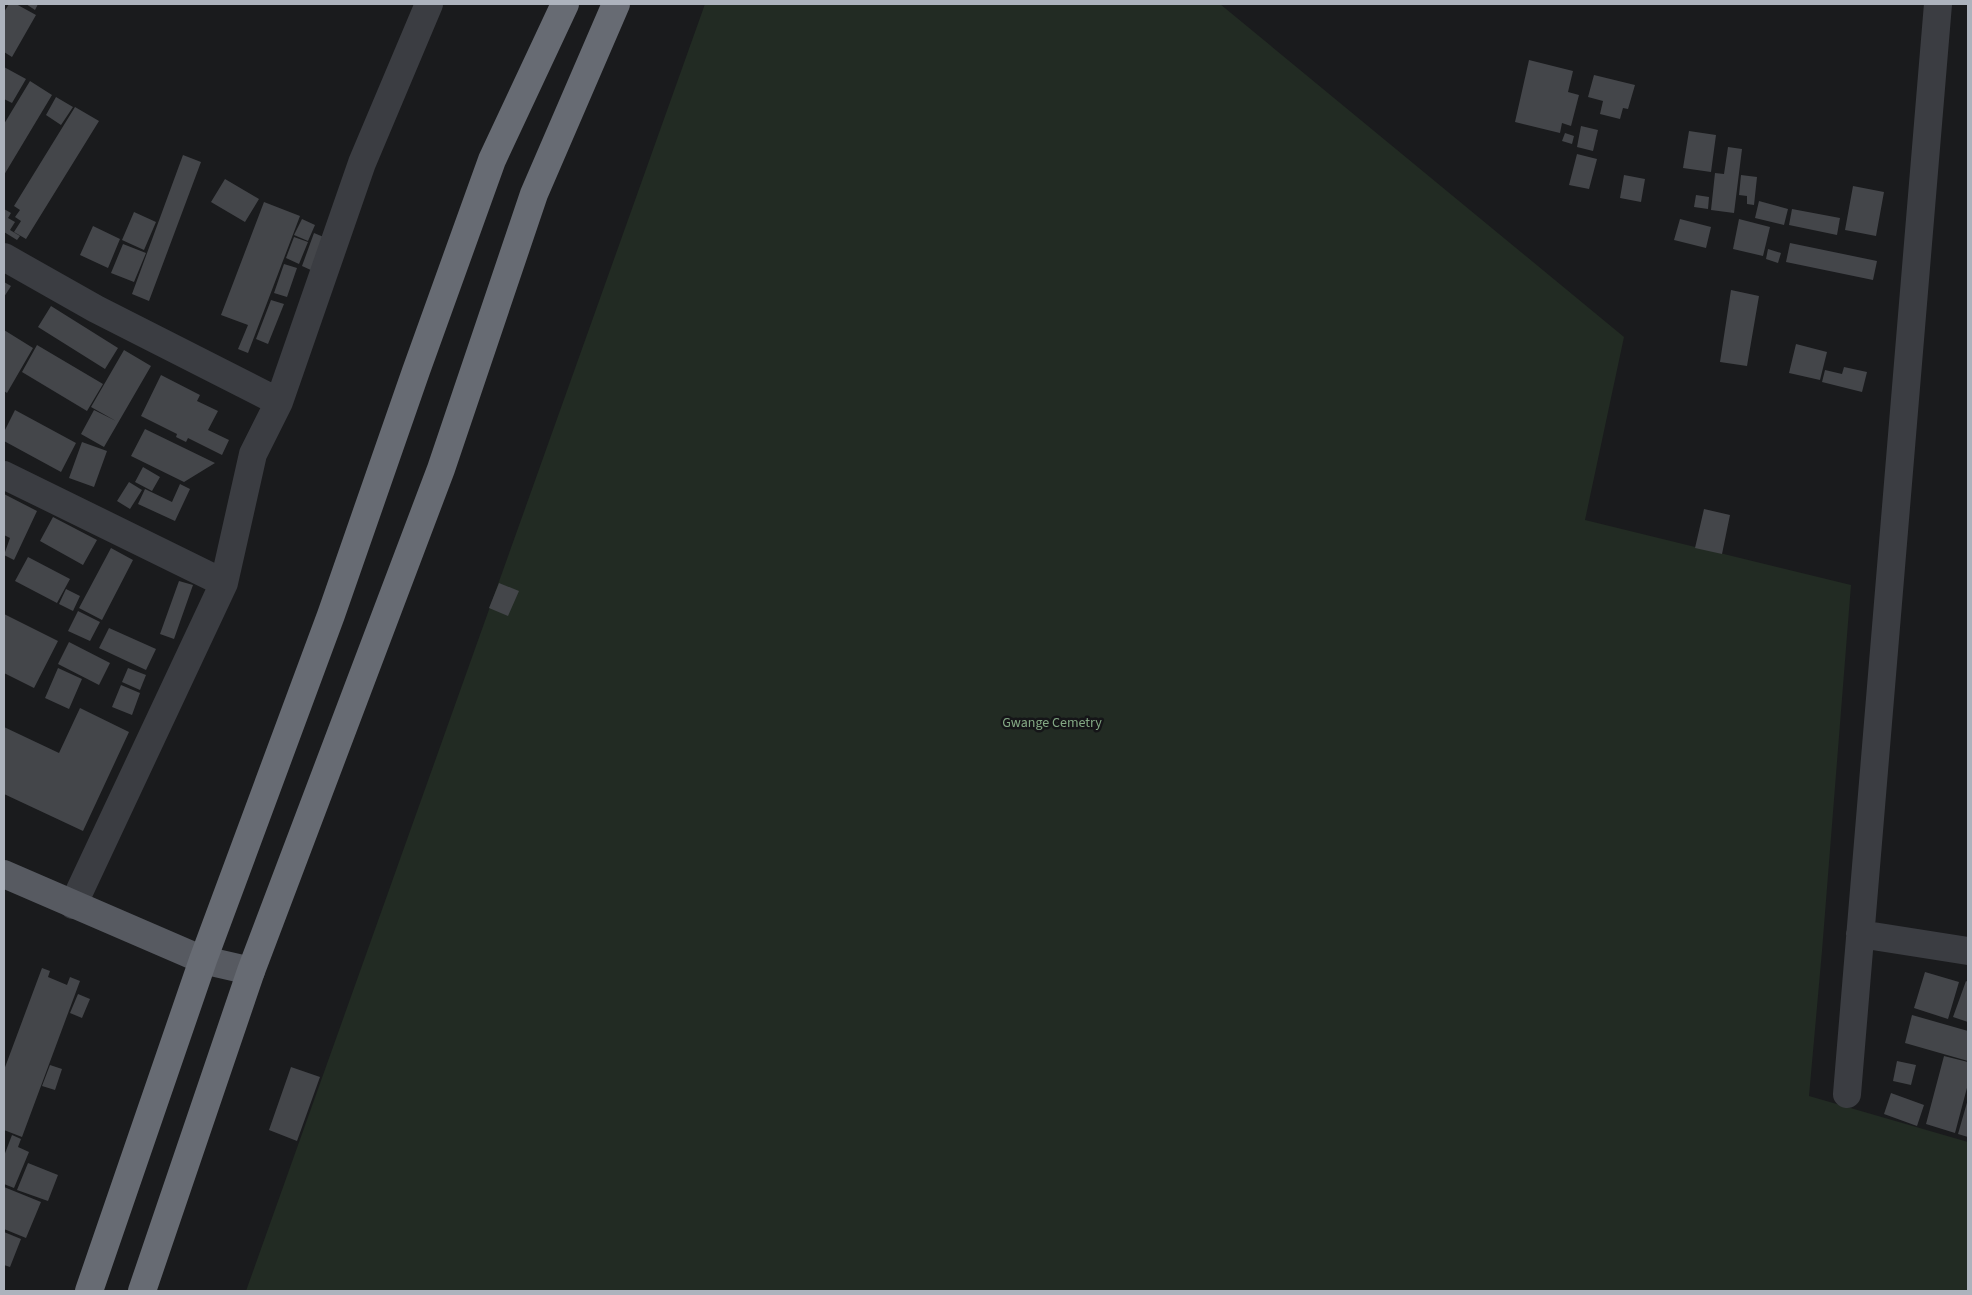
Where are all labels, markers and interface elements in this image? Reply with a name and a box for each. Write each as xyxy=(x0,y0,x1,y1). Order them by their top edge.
park label: Gwange Cemetry xyxy=(1002,713,1102,733)

